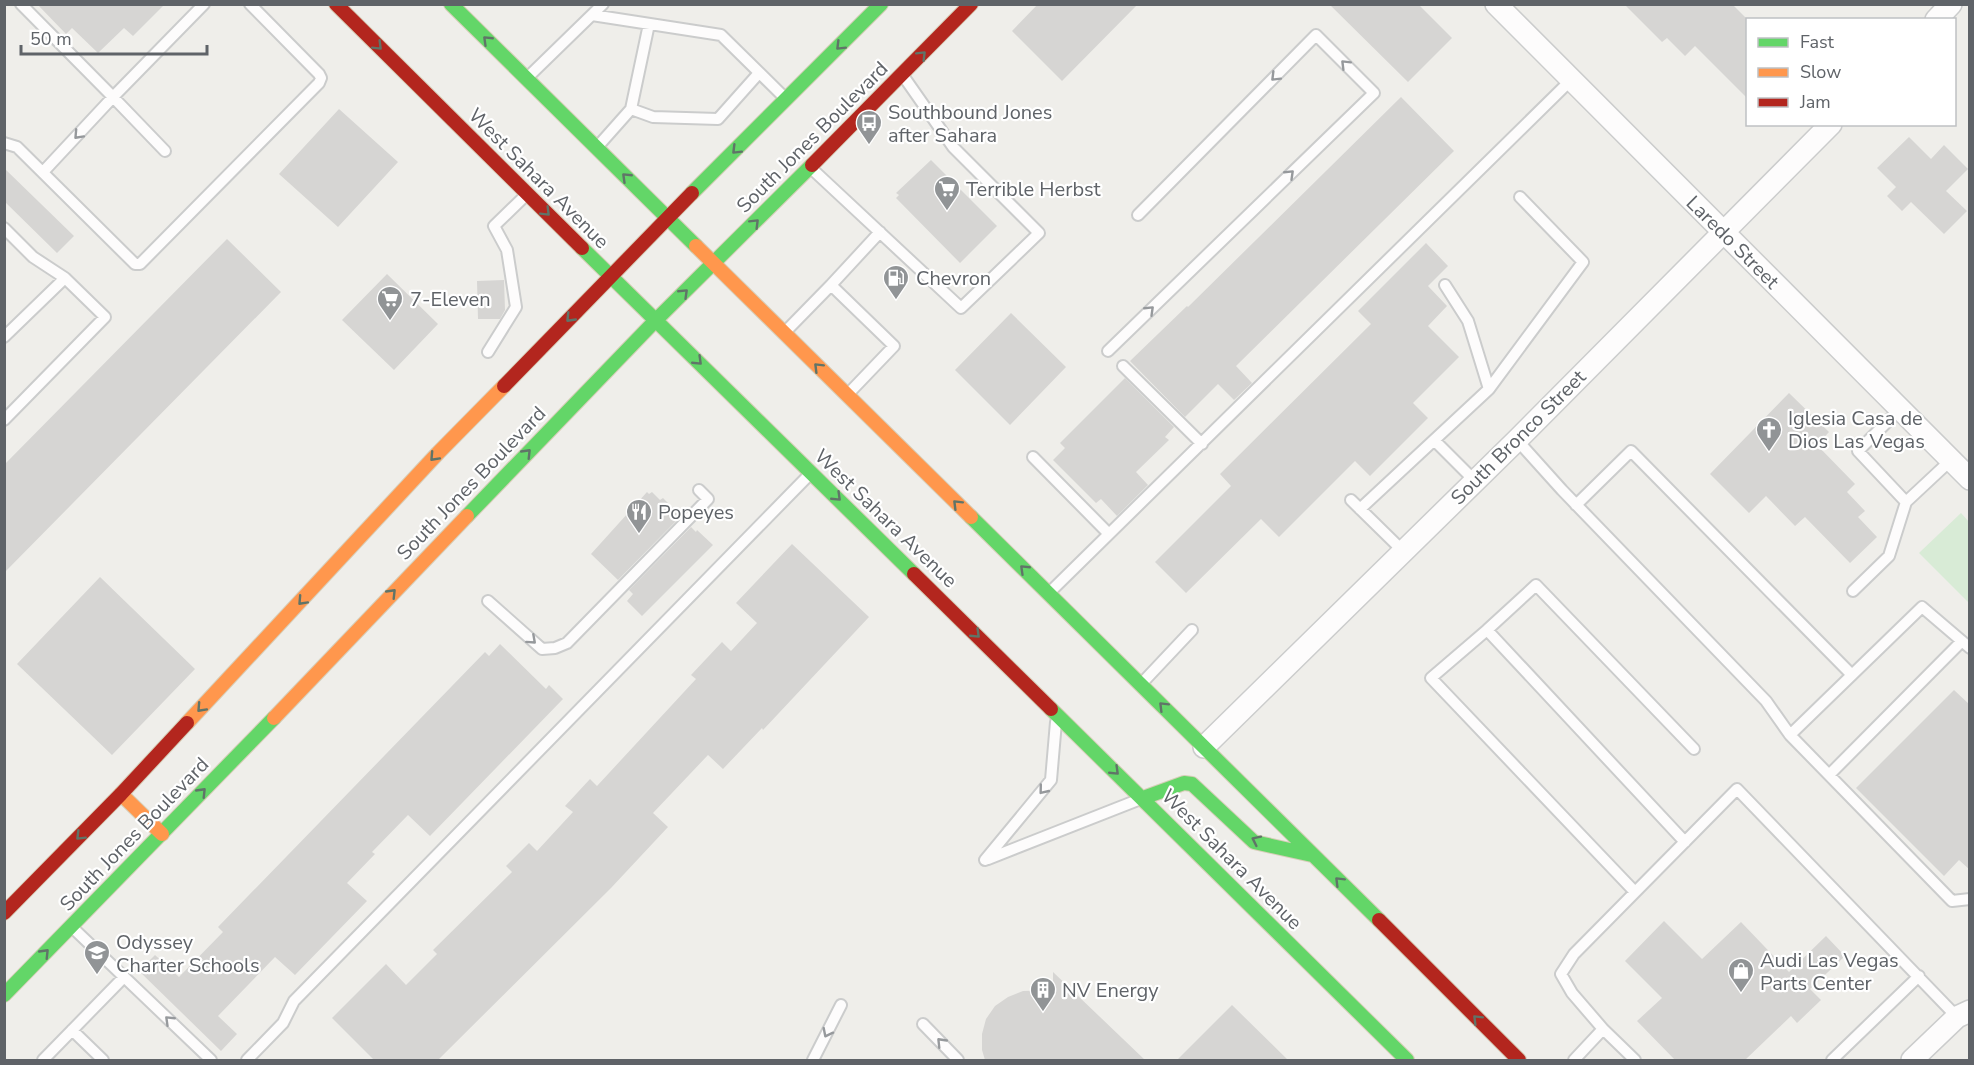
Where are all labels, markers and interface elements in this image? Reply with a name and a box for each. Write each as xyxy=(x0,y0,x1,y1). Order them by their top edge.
scale bar xyxy=(21,18,207,56)
legend xyxy=(1746,18,1956,126)
text: 50 m xyxy=(30,27,72,51)
text: Fast xyxy=(1800,30,1835,54)
one-way arrow xyxy=(483,36,493,47)
one-way arrow xyxy=(370,38,381,49)
one-way arrow xyxy=(836,40,847,50)
one-way arrow xyxy=(914,51,925,62)
street label: South Jones Boulevard xyxy=(731,56,894,219)
one-way arrow xyxy=(1342,60,1352,71)
text: Slow xyxy=(1800,60,1841,84)
one-way arrow xyxy=(1271,70,1282,80)
text: Jam xyxy=(1799,90,1831,114)
place label: Southbound Jones after Sahara xyxy=(888,99,1052,149)
street label: West Sahara Avenue xyxy=(462,102,615,255)
bus stop icon: Southbound Jones after Sahara xyxy=(854,108,884,146)
one-way arrow xyxy=(74,128,85,138)
one-way arrow xyxy=(733,143,743,154)
one-way arrow xyxy=(1283,171,1294,182)
one-way arrow xyxy=(622,173,633,184)
supermarket icon: Terrible Herbst xyxy=(932,174,962,212)
place label: Terrible Herbst xyxy=(966,176,1102,203)
street label: Laredo Street xyxy=(1680,190,1786,296)
one-way arrow xyxy=(539,205,550,216)
one-way arrow xyxy=(748,220,759,230)
fuel station icon: Chevron xyxy=(881,263,911,301)
place label: Chevron xyxy=(916,265,991,292)
supermarket icon: 7-Eleven xyxy=(375,284,405,322)
place label: 7-Eleven xyxy=(410,286,491,313)
one-way arrow xyxy=(677,289,688,300)
one-way arrow xyxy=(1143,306,1154,317)
one-way arrow xyxy=(567,311,578,322)
one-way arrow xyxy=(690,353,701,364)
one-way arrow xyxy=(815,363,825,374)
street label: South Bronco Street xyxy=(1445,363,1593,511)
street label: South Jones Boulevard xyxy=(391,401,552,566)
place label: Iglesia Casa de Dios Las Vegas xyxy=(1788,405,1925,455)
church icon: Iglesia Casa de Dios Las Vegas xyxy=(1754,415,1784,453)
street label: West Sahara Avenue xyxy=(808,443,963,594)
one-way arrow xyxy=(520,449,531,460)
one-way arrow xyxy=(430,451,441,461)
one-way arrow xyxy=(829,490,840,501)
restaurant icon: Popeyes xyxy=(624,497,654,535)
place label: Popeyes xyxy=(658,499,734,526)
one-way arrow xyxy=(953,500,963,511)
one-way arrow xyxy=(1020,566,1031,577)
one-way arrow xyxy=(385,590,396,600)
one-way arrow xyxy=(298,593,309,604)
one-way arrow xyxy=(969,627,980,638)
one-way arrow xyxy=(525,633,536,644)
one-way arrow xyxy=(197,702,208,712)
one-way arrow xyxy=(1159,702,1169,713)
street label: South Jones Boulevard xyxy=(54,752,215,917)
one-way arrow xyxy=(1108,763,1119,774)
one-way arrow xyxy=(1039,783,1050,794)
street label: West Sahara Avenue xyxy=(1155,783,1308,936)
one-way arrow xyxy=(195,788,206,799)
one-way arrow xyxy=(76,829,87,840)
one-way arrow xyxy=(1252,835,1263,847)
one-way arrow xyxy=(1336,878,1347,889)
place label: Odyssey Charter Schools xyxy=(116,929,260,979)
school or university icon: Odyssey Charter Schools xyxy=(82,938,112,976)
place label: Audi Las Vegas Parts Center xyxy=(1760,947,1899,997)
one-way arrow xyxy=(38,950,49,961)
shop icon: Audi Las Vegas Parts Center xyxy=(1726,956,1756,994)
building icon: NV Energy xyxy=(1028,975,1058,1013)
place label: NV Energy xyxy=(1062,977,1159,1004)
one-way arrow xyxy=(165,1016,175,1027)
one-way arrow xyxy=(1474,1016,1485,1027)
one-way arrow xyxy=(823,1026,834,1037)
one-way arrow xyxy=(937,1039,948,1050)

